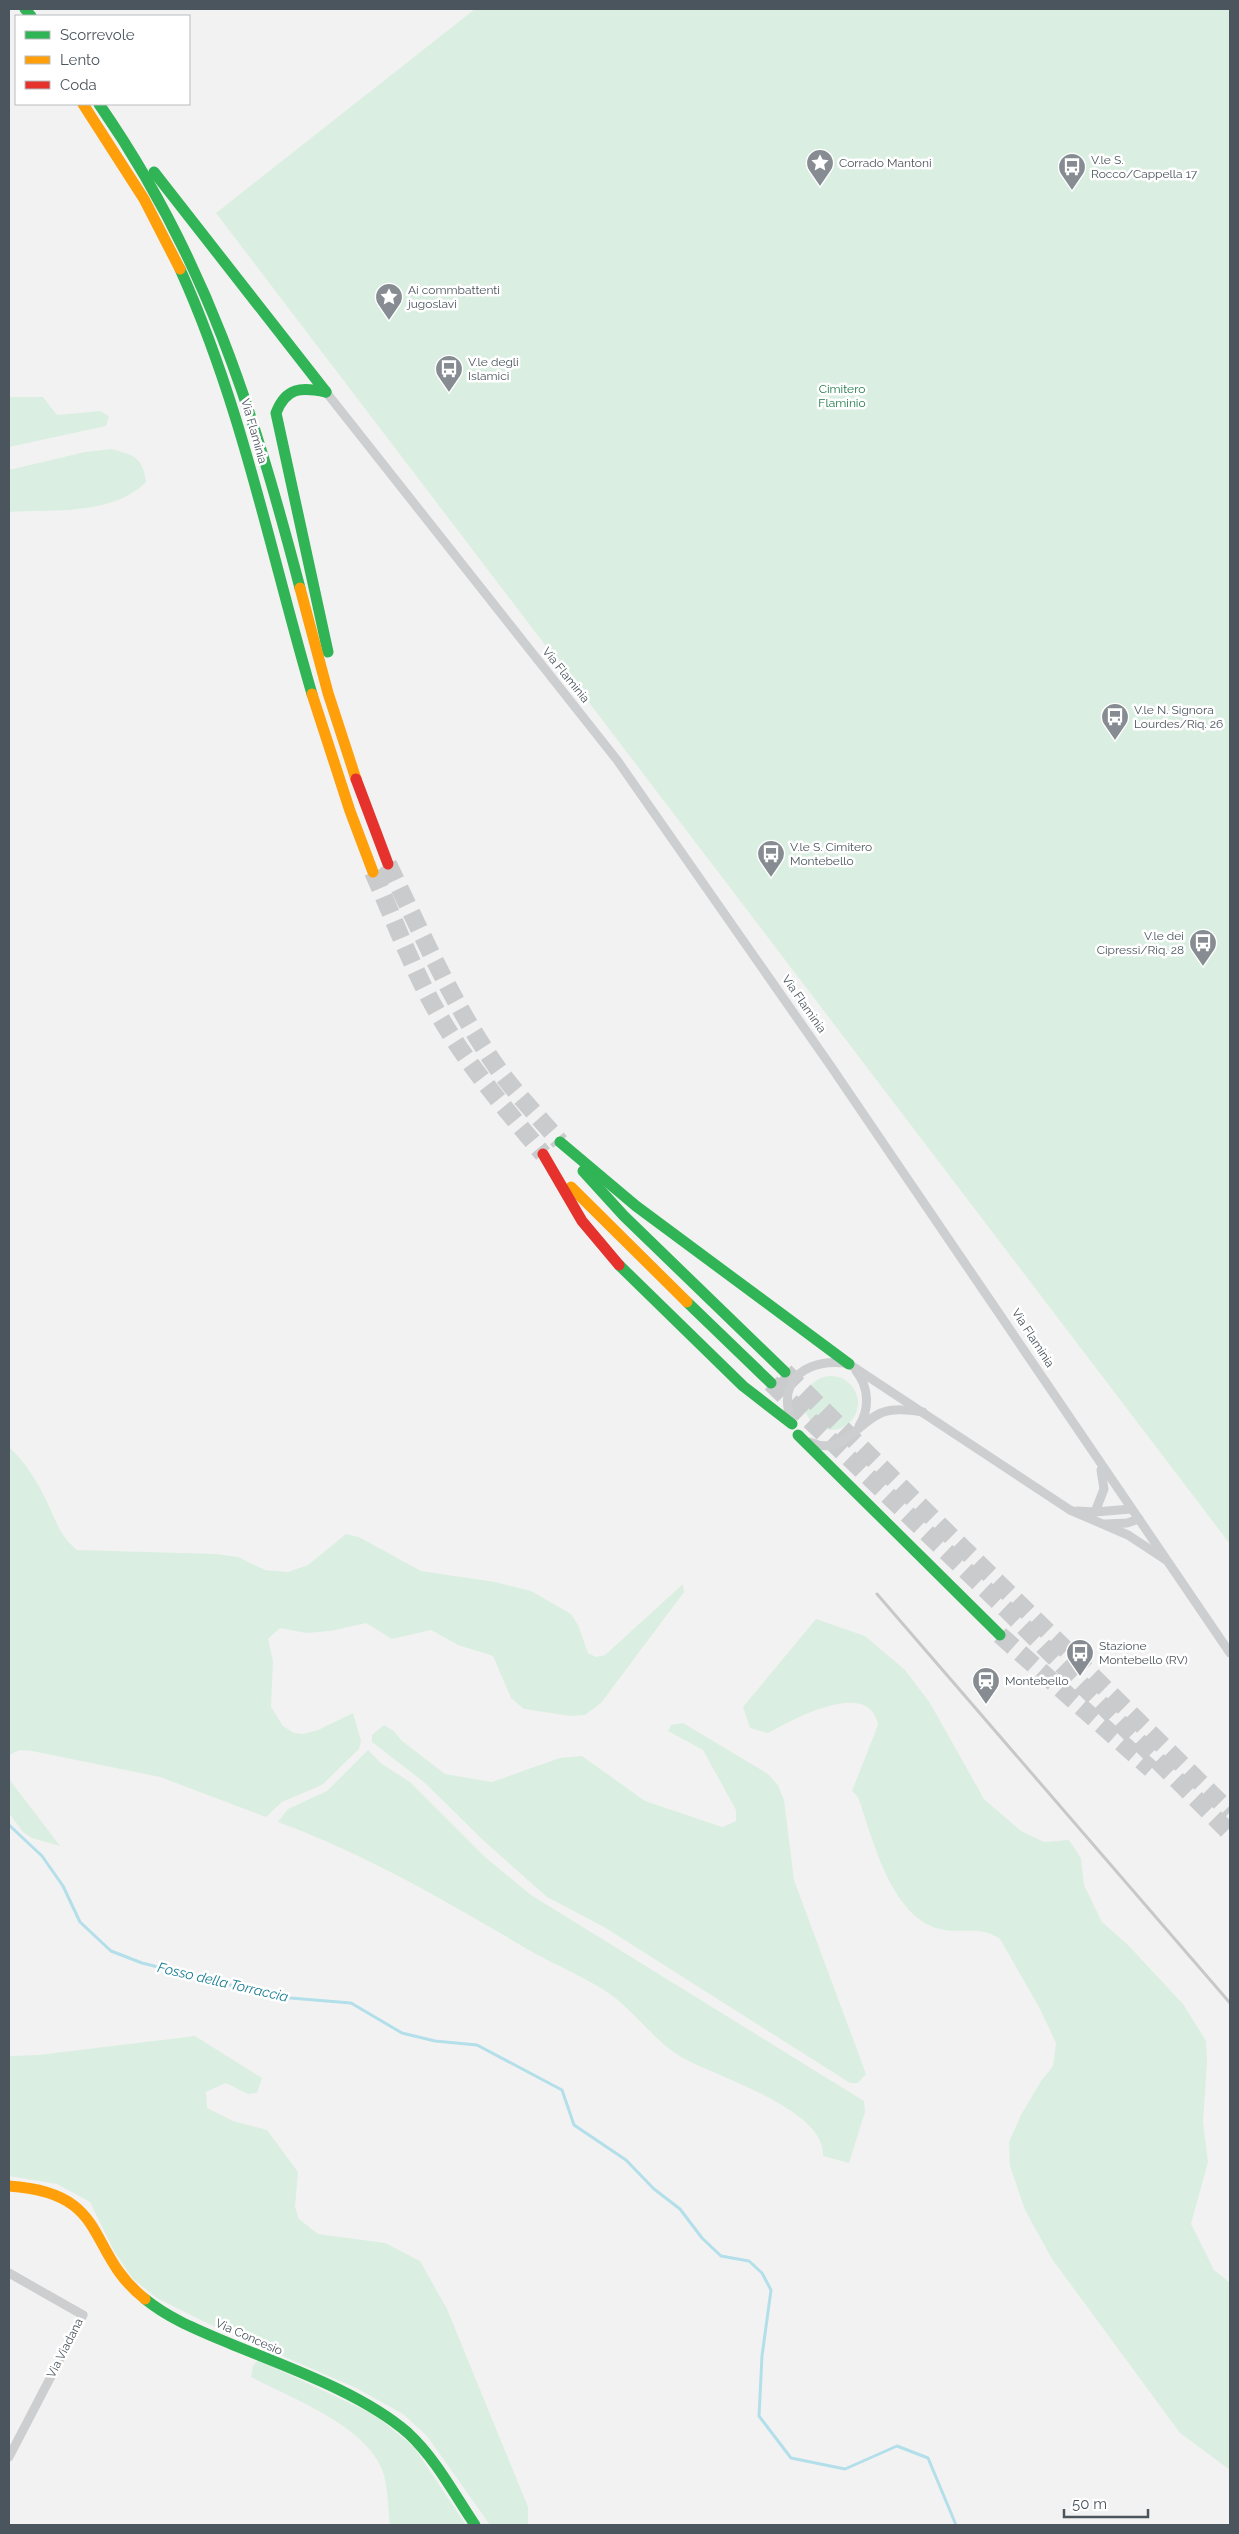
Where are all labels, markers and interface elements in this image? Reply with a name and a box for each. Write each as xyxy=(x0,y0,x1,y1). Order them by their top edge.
legend xyxy=(15,15,190,105)
text: Scorrevole xyxy=(60,26,135,44)
text: Lento xyxy=(60,51,100,69)
text: Coda xyxy=(60,76,97,94)
place icon: Corrado Mantoni xyxy=(805,148,835,187)
bus stop icon: V.le S. Rocco/Cappella 17 xyxy=(1057,152,1087,191)
place label: V.le S. Rocco/Cappella 17 xyxy=(1091,153,1198,181)
place label: Corrado Mantoni xyxy=(839,156,932,170)
place icon: Ai commbattenti jugoslavi xyxy=(374,282,404,321)
place label: Ai commbattenti jugoslavi xyxy=(406,283,500,311)
bus stop icon: V.le degli Islamici xyxy=(434,354,464,393)
place label: V.le degli Islamici xyxy=(468,355,519,383)
park label: Cimitero Flaminio xyxy=(818,382,866,410)
street label: Via Flaminia xyxy=(238,397,270,465)
street label: Via Flaminia xyxy=(539,645,593,705)
bus stop icon: V.le N. Signora Lourdes/Riq. 26 xyxy=(1100,702,1130,741)
place label: V.le N. Signora Lourdes/Riq. 26 xyxy=(1134,703,1223,731)
bus stop icon: V.le S. Cimitero Montebello xyxy=(756,839,786,878)
place label: V.le S. Cimitero Montebello xyxy=(790,840,872,868)
bus stop icon: V.le dei Cipressi/Riq. 28 xyxy=(1188,928,1218,967)
place label: V.le dei Cipressi/Riq. 28 xyxy=(1097,929,1184,957)
street label: Via Flaminia xyxy=(779,973,829,1035)
street label: Via Flaminia xyxy=(1009,1306,1057,1370)
bus stop icon: Stazione Montebello (RV) xyxy=(1065,1638,1095,1677)
place label: Stazione Montebello (RV) xyxy=(1099,1639,1188,1667)
station icon: Montebello xyxy=(971,1666,1001,1705)
place label: Montebello xyxy=(1005,1674,1069,1688)
water label: Fosso della Torraccia xyxy=(156,1959,290,2005)
street label: Via Viadana xyxy=(44,2316,86,2380)
street label: Via Concesio xyxy=(213,2316,285,2358)
scale bar xyxy=(1064,2486,1148,2518)
text: 50 m xyxy=(1072,2495,1107,2513)

